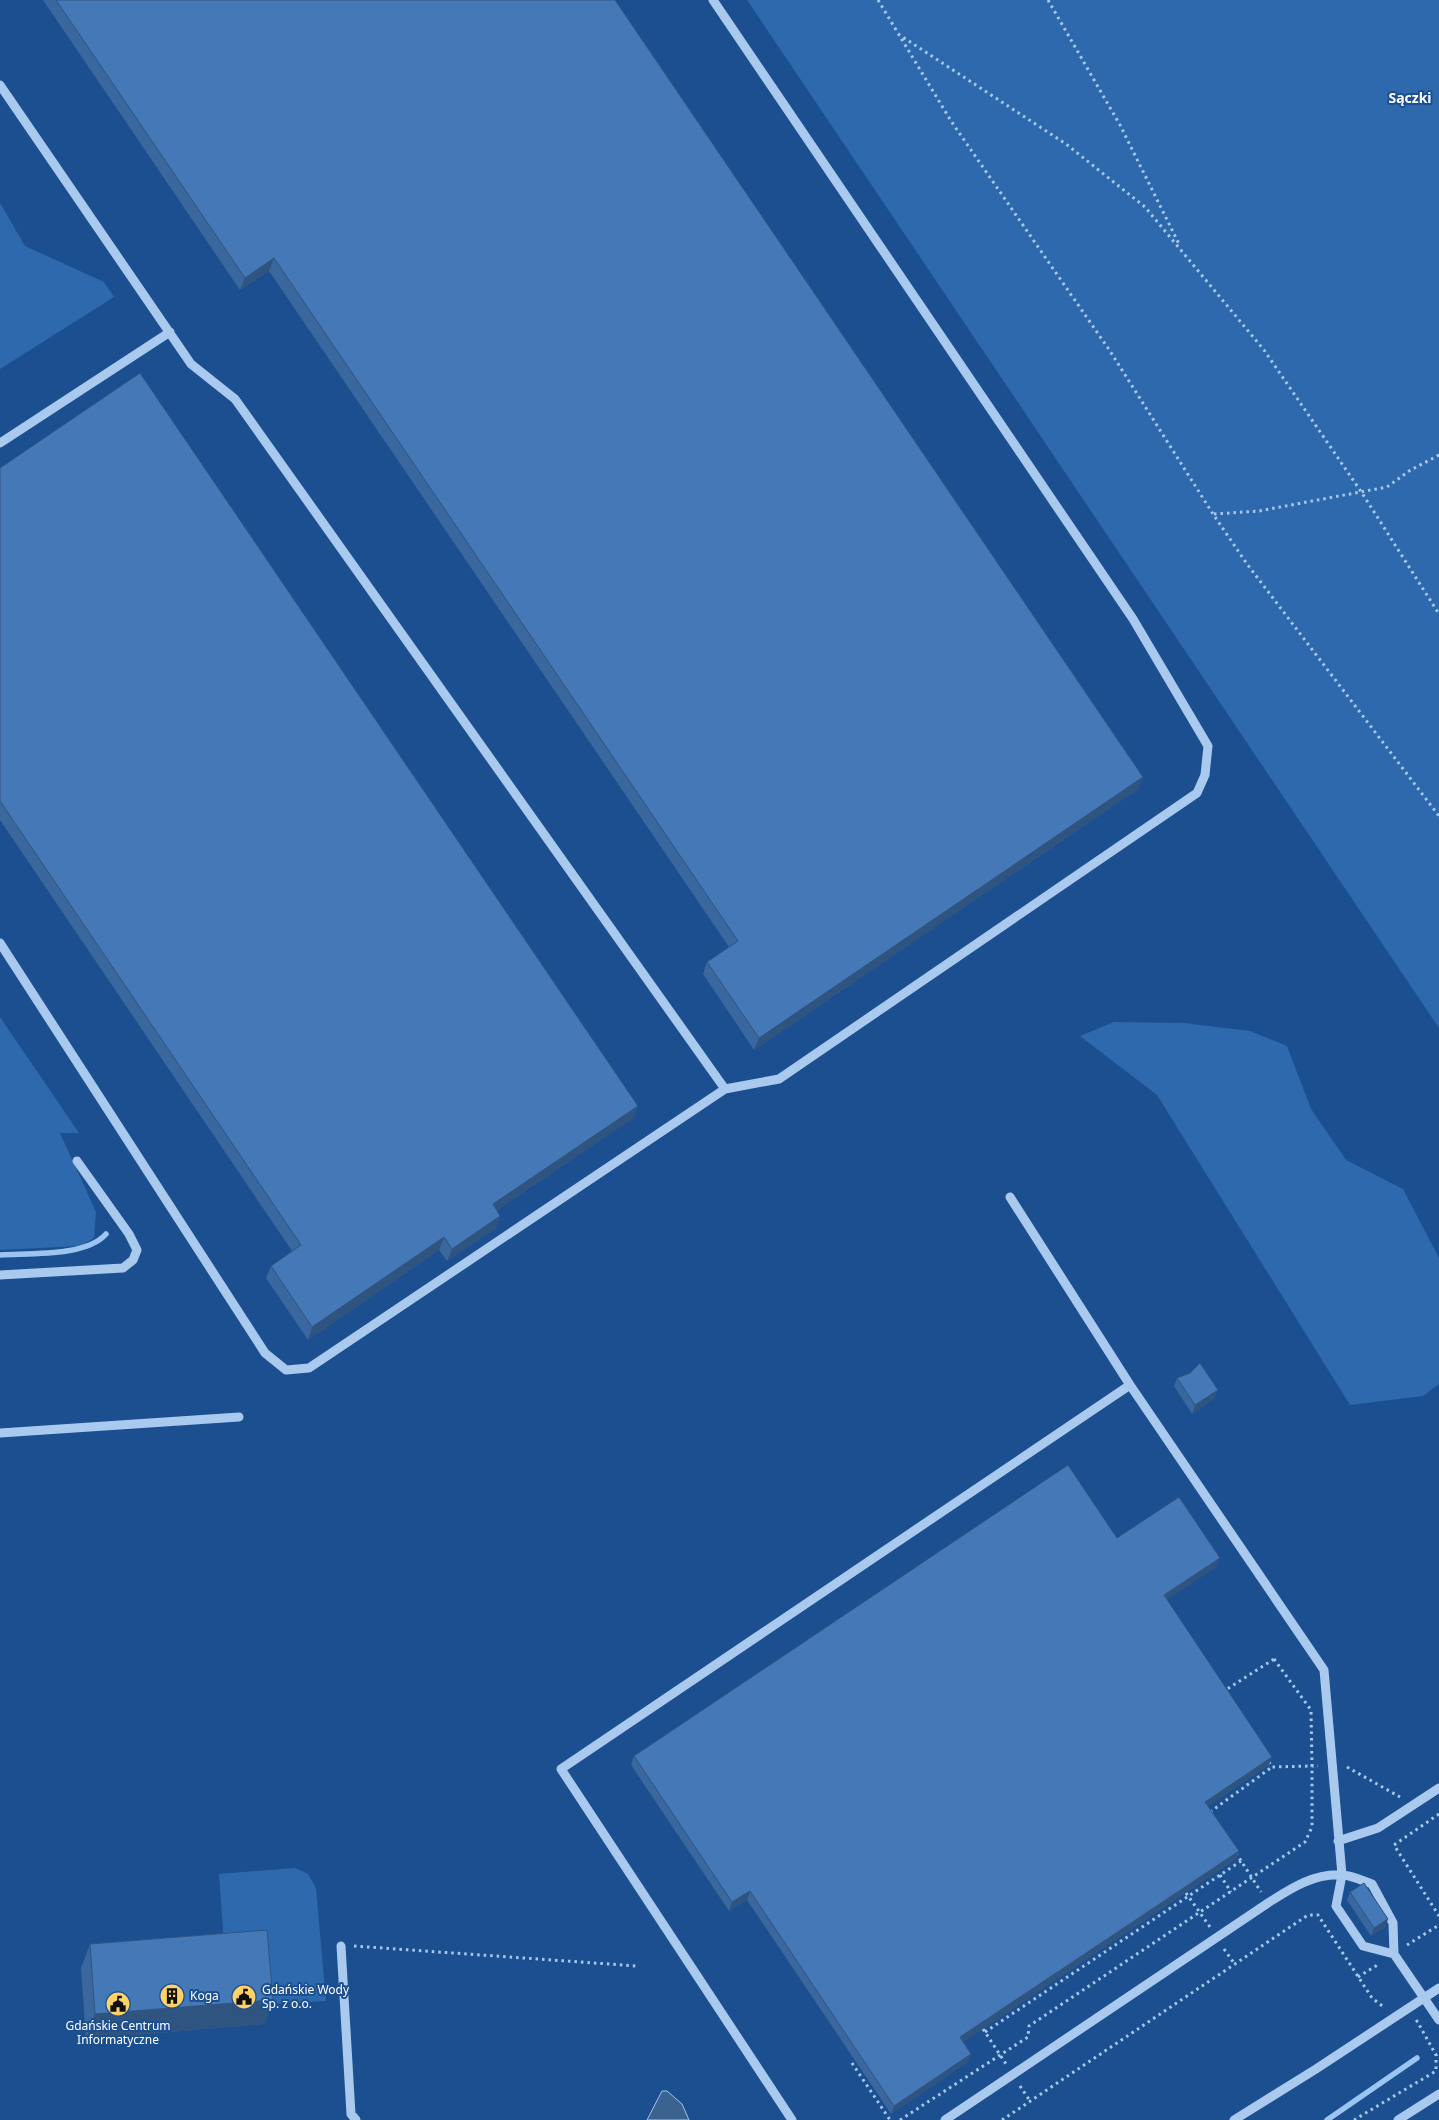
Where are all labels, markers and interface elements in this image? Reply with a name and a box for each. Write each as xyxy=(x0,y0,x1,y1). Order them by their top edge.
district label: Sączki xyxy=(1388,88,1432,107)
place label: Gdańskie Wody Sp. z o.o. xyxy=(262,1981,350,2012)
building icon: Koga xyxy=(159,1983,185,2009)
public building icon: Gdańskie Wody Sp. z o.o. xyxy=(231,1984,257,2010)
place label: Koga xyxy=(190,1987,219,2004)
public building icon: Gdańskie Centrum Informatyczne xyxy=(105,1991,131,2017)
place label: Gdańskie Centrum Informatyczne xyxy=(65,2017,171,2048)

